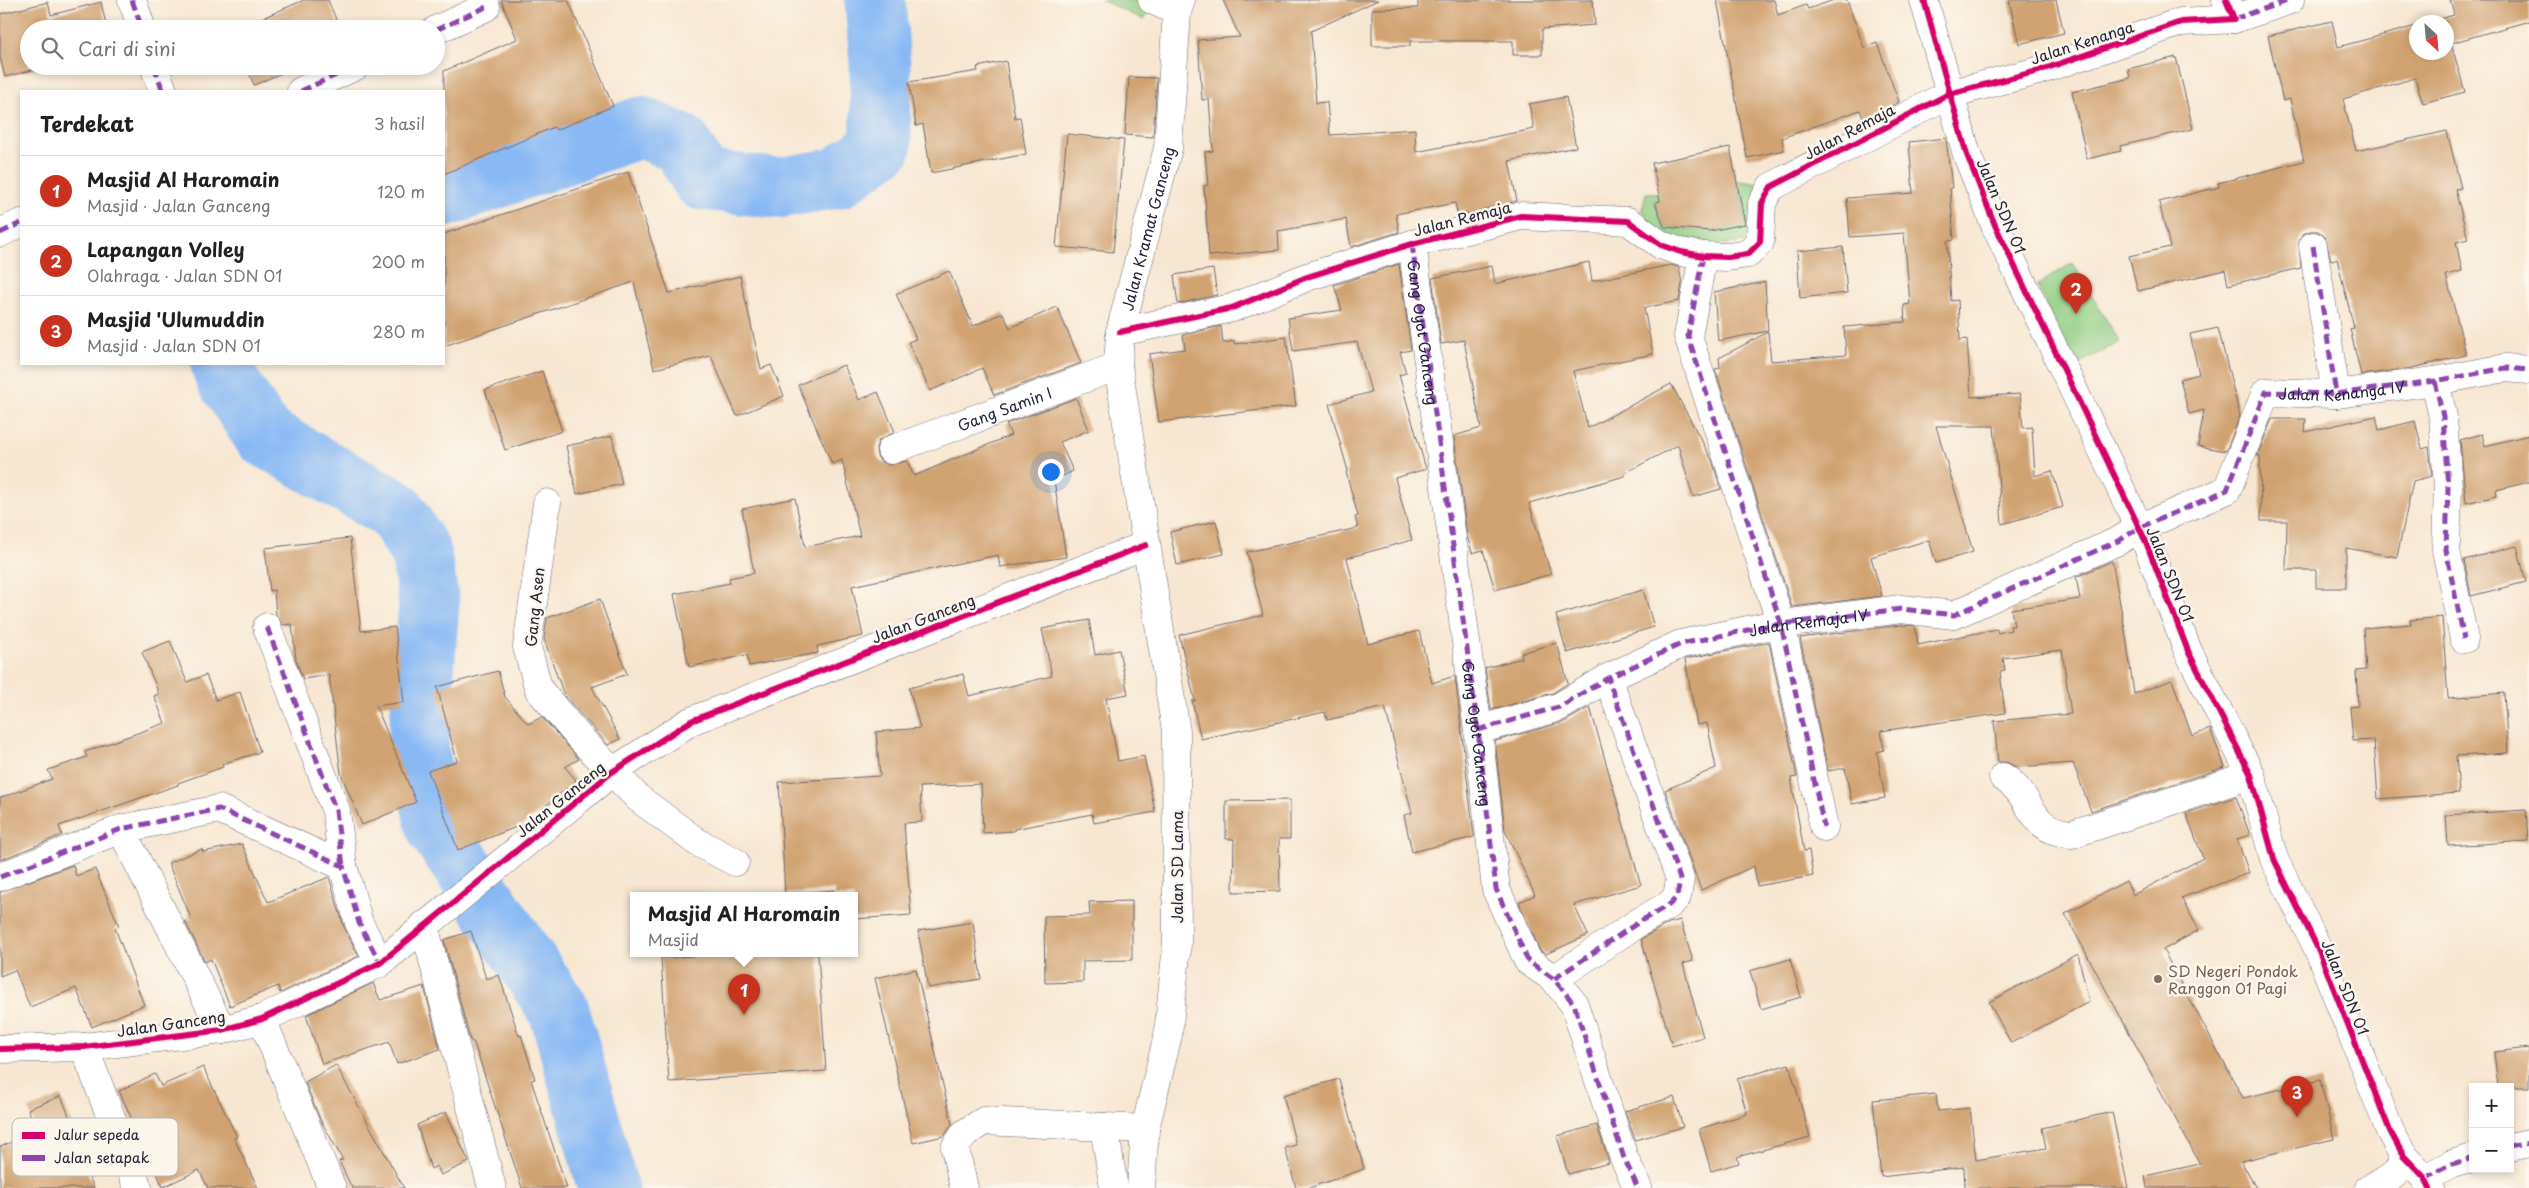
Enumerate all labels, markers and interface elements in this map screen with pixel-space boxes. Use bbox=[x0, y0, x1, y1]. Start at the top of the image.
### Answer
street label: Jalan Kenanga bbox=[2027, 14, 2137, 70]
north arrow bbox=[2409, 15, 2454, 60]
search box bbox=[20, 20, 445, 75]
icon: search bbox=[38, 34, 66, 62]
text: Cari di sini bbox=[78, 34, 176, 62]
street label: Jalan Remaja bbox=[1799, 97, 1899, 165]
text: Terdekat bbox=[40, 107, 134, 139]
text: 3 hasil bbox=[374, 111, 425, 135]
street label: Jalan Kramat Ganceng bbox=[1115, 144, 1179, 313]
street label: Jalan SDN 01 bbox=[1972, 155, 2032, 257]
text: Masjid Al Haromain bbox=[87, 165, 279, 193]
text: 1 bbox=[52, 179, 60, 203]
text: 120 m bbox=[378, 179, 425, 203]
text: Masjid · Jalan Ganceng bbox=[87, 193, 270, 217]
street label: Jalan Remaja bbox=[1411, 195, 1514, 241]
text: Lapangan Volley bbox=[87, 235, 245, 263]
text: 2 bbox=[50, 249, 62, 273]
text: 200 m bbox=[372, 249, 425, 273]
street label: Gang Oyot Ganceng bbox=[1403, 258, 1445, 406]
text: Olahraga · Jalan SDN 01 bbox=[87, 263, 282, 287]
pin: 2 bbox=[2060, 273, 2092, 314]
text: Masjid 'Ulumuddin bbox=[87, 305, 265, 333]
text: 3 bbox=[51, 319, 61, 343]
text: 280 m bbox=[373, 319, 425, 343]
text: Masjid · Jalan SDN 01 bbox=[87, 333, 261, 357]
street label: Jalan Kenanga IV bbox=[2278, 374, 2406, 406]
street label: Gang Samin I bbox=[954, 380, 1055, 436]
your location bbox=[1038, 459, 1064, 485]
street label: Jalan SDN 01 bbox=[2141, 523, 2201, 625]
street label: Gang Asen bbox=[518, 566, 550, 648]
street label: Jalan Ganceng bbox=[868, 588, 978, 648]
street label: Jalan Remaja IV bbox=[1746, 602, 1869, 641]
street label: Gang Oyot Ganceng bbox=[1457, 659, 1498, 808]
street label: Jalan Ganceng bbox=[510, 756, 610, 842]
street label: Jalan SD Lama bbox=[1165, 810, 1188, 923]
popup bbox=[630, 892, 858, 957]
text: Masjid Al Haromain bbox=[648, 899, 840, 927]
text: Masjid bbox=[648, 927, 699, 951]
street label: Jalan SDN 01 bbox=[2316, 936, 2376, 1038]
place label: SD Negeri Pondok Ranggon 01 Pagi bbox=[2168, 959, 2299, 999]
marker: SD Negeri Pondok Ranggon 01 Pagi bbox=[2152, 973, 2164, 985]
pin: 1 bbox=[728, 974, 760, 1015]
street label: Jalan Ganceng bbox=[115, 1004, 227, 1042]
pin: 3 bbox=[2281, 1076, 2313, 1117]
map controls bbox=[2469, 1083, 2514, 1173]
button: + bbox=[2469, 1083, 2514, 1128]
legend bbox=[12, 1118, 178, 1176]
text: Jalur sepeda bbox=[54, 1124, 140, 1145]
button: − bbox=[2469, 1128, 2514, 1173]
text: Jalan setapak bbox=[54, 1147, 150, 1168]

